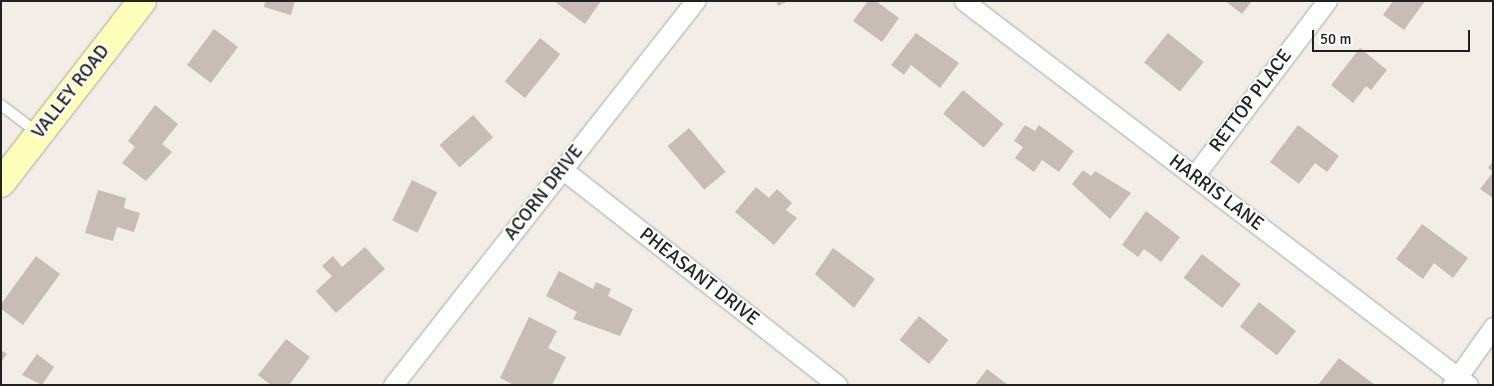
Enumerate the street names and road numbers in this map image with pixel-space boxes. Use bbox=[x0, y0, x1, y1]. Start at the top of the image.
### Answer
street label: VALLEY ROAD bbox=[27, 41, 115, 143]
street label: RETTOP PLACE bbox=[1205, 45, 1297, 157]
street label: ACORN DRIVE bbox=[500, 141, 588, 245]
street label: HARRIS LANE bbox=[1164, 150, 1268, 236]
street label: PHEASANT DRIVE bbox=[635, 223, 763, 331]

